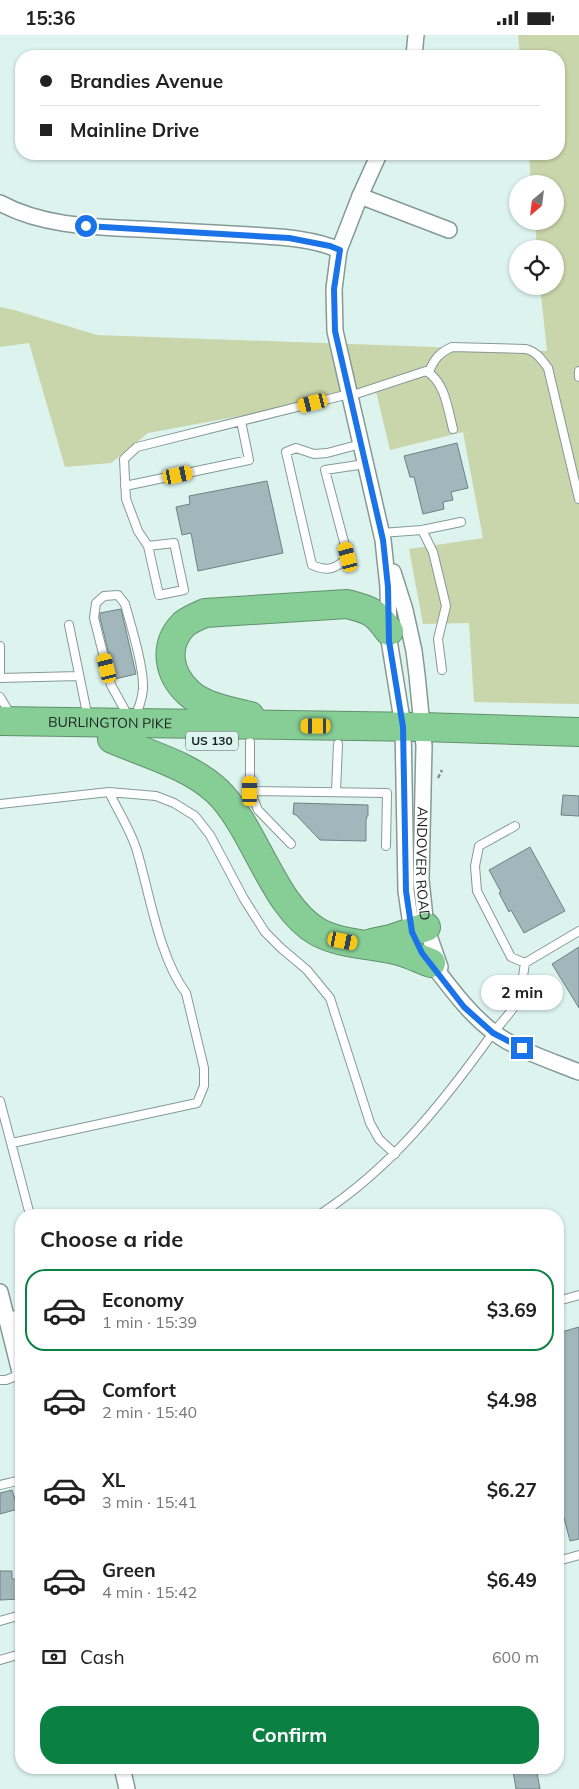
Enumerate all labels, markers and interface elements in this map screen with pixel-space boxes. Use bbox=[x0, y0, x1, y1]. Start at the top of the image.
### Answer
text: 15:36 bbox=[25, 6, 75, 30]
text: Brandies Avenue bbox=[70, 69, 223, 93]
text: Mainline Drive bbox=[70, 118, 199, 142]
north arrow bbox=[509, 175, 564, 230]
map controls bbox=[509, 175, 564, 295]
route start bbox=[75, 215, 97, 237]
button: locate bbox=[509, 240, 564, 295]
car bbox=[296, 392, 329, 414]
car bbox=[161, 465, 194, 485]
car bbox=[336, 541, 359, 573]
car bbox=[96, 652, 117, 684]
street label: BURLINGTON PIKE bbox=[48, 713, 172, 732]
car bbox=[301, 719, 331, 734]
road number: US 130 bbox=[186, 731, 238, 751]
car bbox=[242, 776, 257, 806]
street label: ANDOVER ROAD bbox=[412, 806, 434, 921]
car bbox=[326, 931, 359, 951]
callout: 2 min bbox=[481, 975, 563, 1011]
text: 2 min bbox=[501, 982, 543, 1002]
route end bbox=[511, 1037, 533, 1059]
text: Choose a ride bbox=[40, 1225, 183, 1253]
icon: car bbox=[42, 1288, 87, 1333]
text: Economy bbox=[102, 1288, 184, 1312]
text: $3.69 bbox=[487, 1298, 537, 1322]
text: 1 min · 15:39 bbox=[102, 1312, 197, 1332]
icon: car bbox=[42, 1378, 87, 1423]
text: Comfort bbox=[102, 1378, 176, 1402]
text: $4.98 bbox=[487, 1388, 537, 1412]
text: 2 min · 15:40 bbox=[102, 1402, 197, 1422]
icon: car bbox=[42, 1468, 87, 1513]
text: XL bbox=[102, 1468, 125, 1492]
text: $6.27 bbox=[487, 1478, 537, 1502]
text: 3 min · 15:41 bbox=[102, 1492, 197, 1512]
icon: car bbox=[42, 1558, 87, 1603]
text: Green bbox=[102, 1558, 156, 1582]
text: $6.49 bbox=[487, 1568, 537, 1592]
text: 4 min · 15:42 bbox=[102, 1582, 197, 1602]
icon: cash bbox=[40, 1643, 68, 1671]
text: Cash bbox=[80, 1645, 125, 1669]
text: 600 m bbox=[492, 1647, 539, 1667]
button: Confirm bbox=[40, 1706, 539, 1764]

